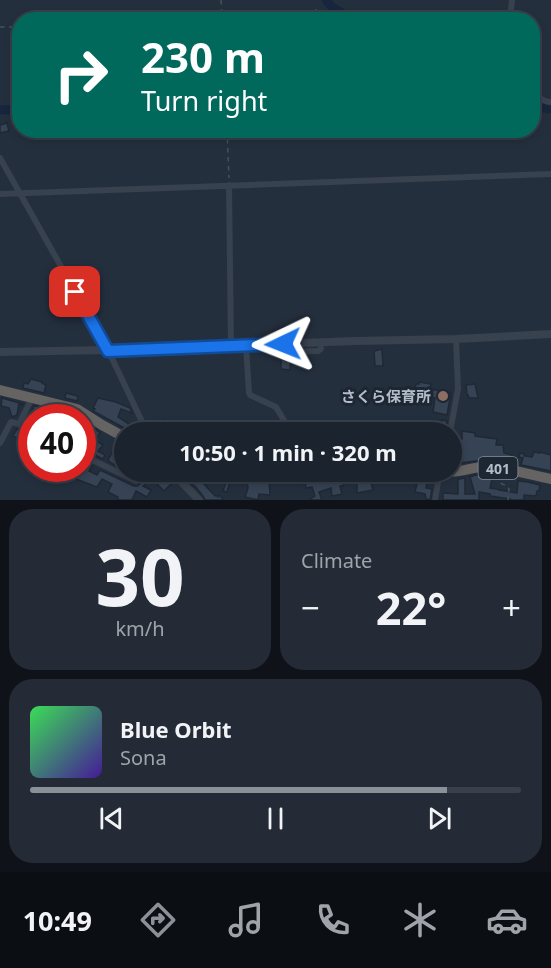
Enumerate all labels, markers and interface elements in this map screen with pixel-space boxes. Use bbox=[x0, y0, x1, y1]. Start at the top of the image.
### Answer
text: 230 m bbox=[141, 28, 265, 85]
icon: right bbox=[42, 36, 120, 114]
text: Turn right bbox=[141, 82, 267, 119]
pin bbox=[49, 266, 100, 317]
icon: arrive bbox=[58, 275, 91, 308]
position arrow bbox=[251, 312, 315, 376]
place label: さくら保育所 bbox=[341, 386, 431, 406]
marker: さくら保育所 bbox=[436, 389, 450, 403]
speed limit sign: 40 bbox=[18, 404, 96, 482]
text: 10:50 · 1 min · 320 m bbox=[179, 437, 397, 467]
road number: 401 bbox=[478, 457, 518, 479]
text: 30 bbox=[95, 523, 185, 629]
text: Climate bbox=[301, 547, 372, 574]
text: 22° bbox=[376, 577, 446, 638]
text: − bbox=[301, 585, 320, 630]
text: + bbox=[502, 585, 521, 630]
text: km/h bbox=[115, 615, 165, 642]
text: Blue Orbit bbox=[120, 714, 232, 744]
text: Sona bbox=[120, 744, 167, 771]
icon: previous bbox=[95, 802, 128, 835]
icon: pause bbox=[259, 802, 292, 835]
icon: next bbox=[423, 802, 456, 835]
icon: directions bbox=[137, 899, 179, 941]
icon: music bbox=[225, 899, 267, 941]
icon: phone bbox=[312, 899, 354, 941]
icon: climate bbox=[399, 899, 441, 941]
icon: car bbox=[486, 899, 528, 941]
text: 10:49 bbox=[23, 902, 92, 939]

